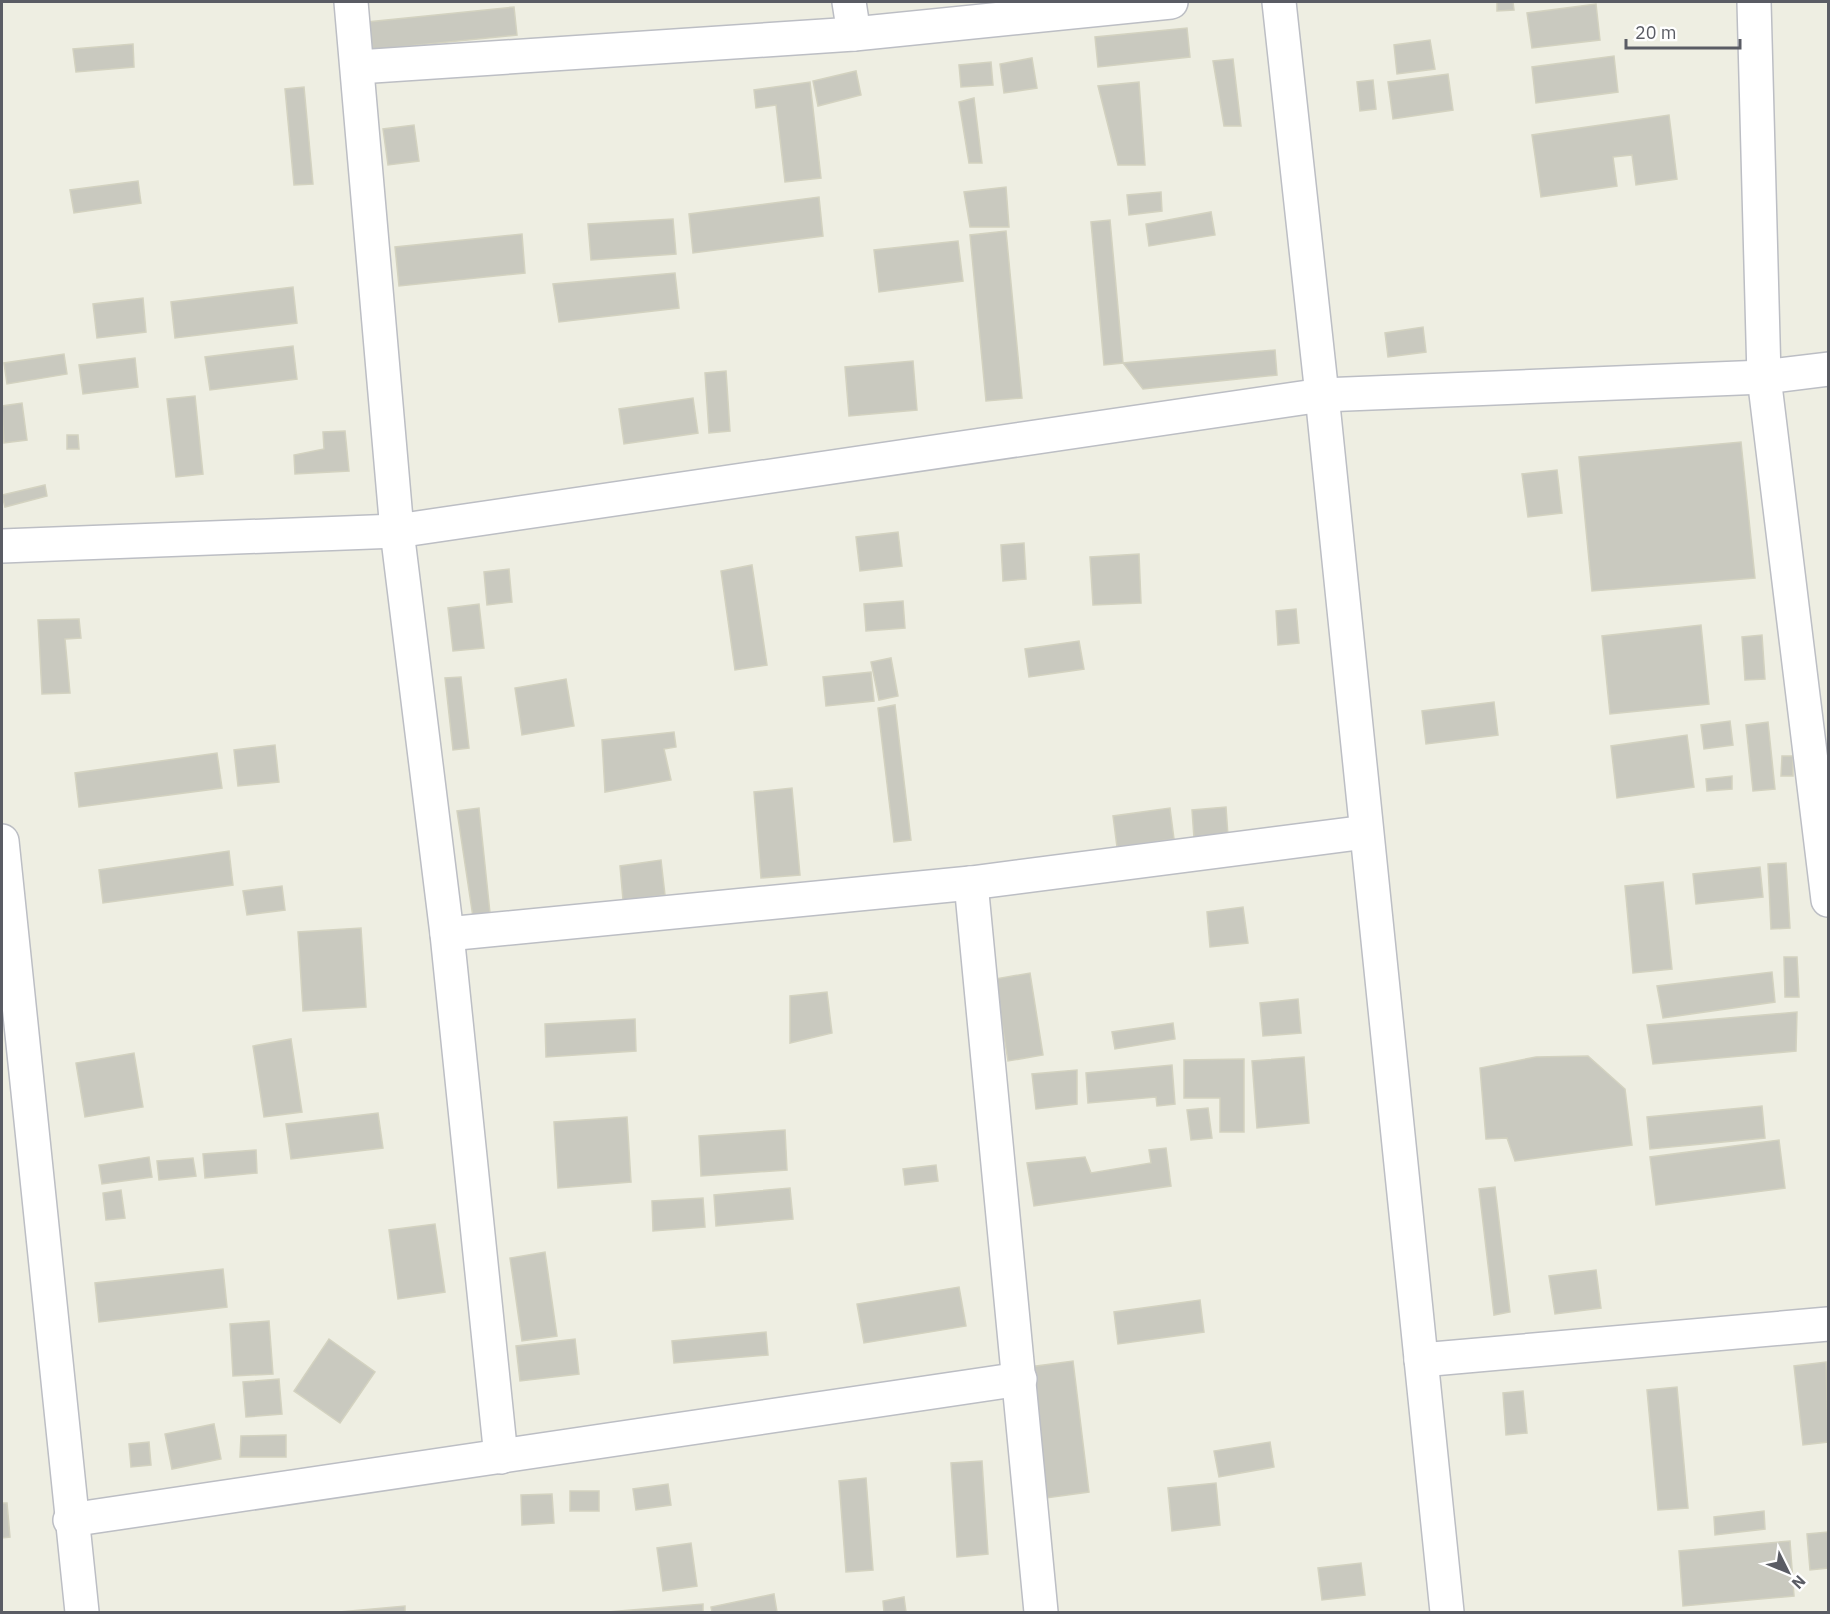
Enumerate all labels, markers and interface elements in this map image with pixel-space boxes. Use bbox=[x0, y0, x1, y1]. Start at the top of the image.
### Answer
scale bar bbox=[1626, 12, 1740, 50]
text: 20 m bbox=[1635, 21, 1677, 44]
north arrow bbox=[1758, 1542, 1818, 1602]
text: N bbox=[1788, 1571, 1810, 1593]

